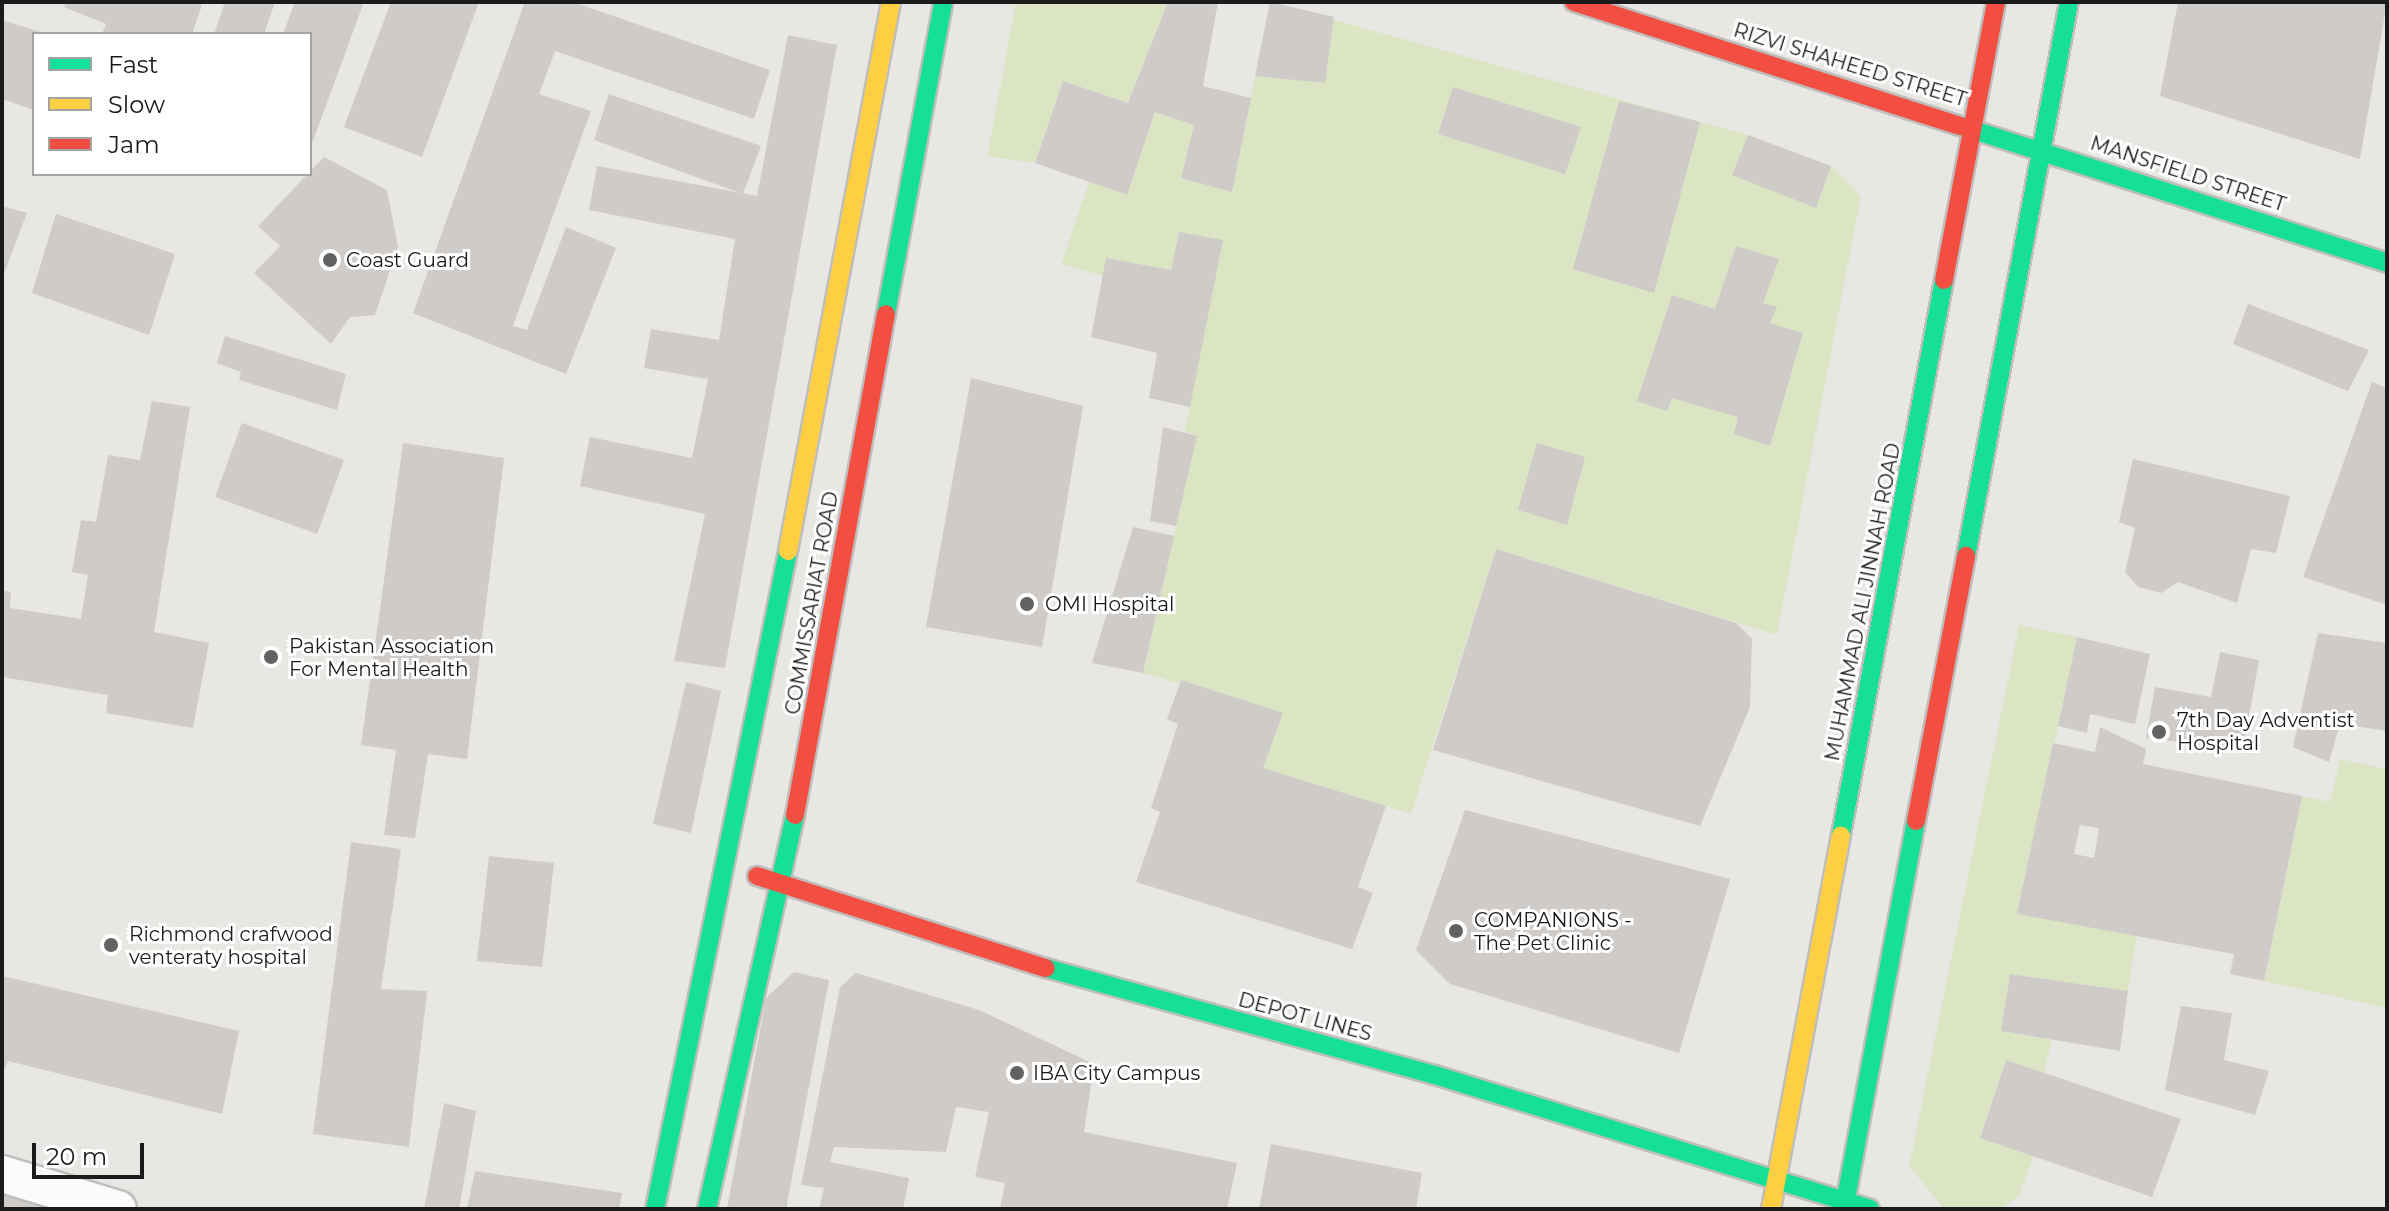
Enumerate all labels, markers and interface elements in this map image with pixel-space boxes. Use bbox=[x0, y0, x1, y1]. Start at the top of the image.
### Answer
street label: RIZVI SHAHEED STREET bbox=[1731, 18, 1969, 112]
legend bbox=[32, 32, 312, 176]
text: Fast bbox=[108, 50, 158, 79]
text: Slow bbox=[108, 90, 165, 119]
text: Jam bbox=[108, 130, 160, 159]
street label: MANSFIELD STREET bbox=[2087, 131, 2289, 217]
place label: Coast Guard bbox=[346, 248, 469, 272]
marker: Coast Guard bbox=[321, 251, 339, 269]
street label: MUHAMMAD ALI JINNAH ROAD bbox=[1820, 441, 1906, 763]
street label: COMMISSARIAT ROAD bbox=[781, 490, 843, 716]
place label: OMI Hospital bbox=[1045, 592, 1174, 616]
marker: OMI Hospital bbox=[1016, 593, 1038, 615]
place label: Pakistan Association For Mental Health bbox=[289, 634, 494, 681]
marker: Pakistan Association For Mental Health bbox=[260, 646, 282, 668]
place label: 7th Day Adventist Hospital bbox=[2177, 708, 2355, 755]
marker: 7th Day Adventist Hospital bbox=[2148, 721, 2170, 743]
place label: COMPANIONS - The Pet Clinic bbox=[1474, 908, 1632, 955]
marker: COMPANIONS - The Pet Clinic bbox=[1445, 920, 1467, 942]
place label: Richmond crafwood venteraty hospital bbox=[129, 922, 333, 969]
marker: Richmond crafwood venteraty hospital bbox=[100, 934, 122, 956]
street label: DEPOT LINES bbox=[1236, 988, 1374, 1046]
place label: IBA City Campus bbox=[1033, 1061, 1200, 1085]
marker: IBA City Campus bbox=[1008, 1064, 1026, 1082]
scale bar bbox=[36, 1127, 148, 1177]
text: 20 m bbox=[46, 1142, 107, 1171]

